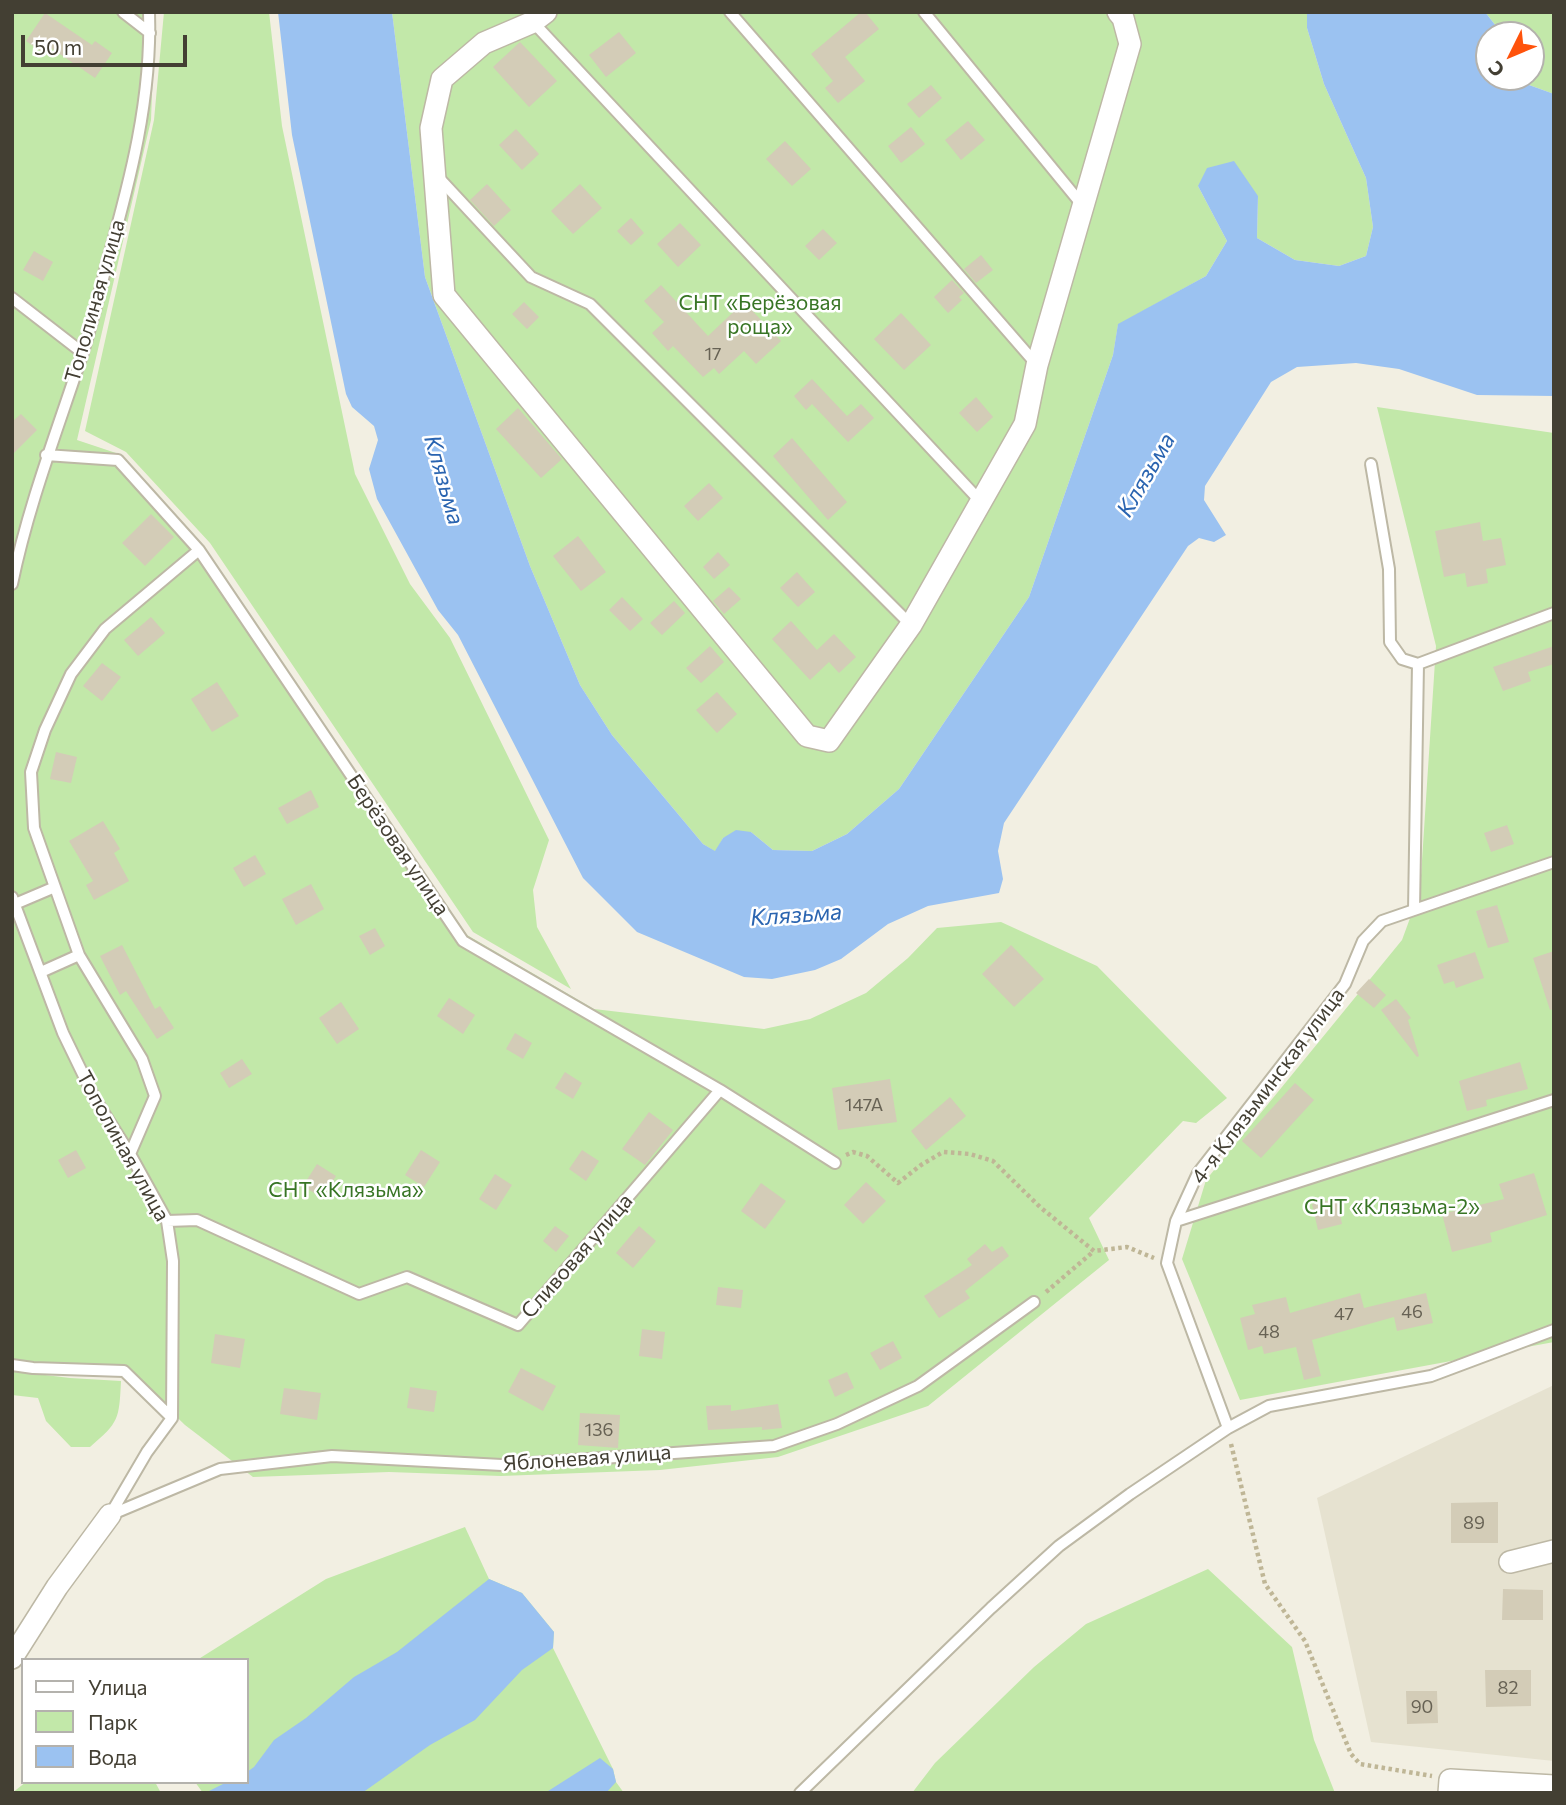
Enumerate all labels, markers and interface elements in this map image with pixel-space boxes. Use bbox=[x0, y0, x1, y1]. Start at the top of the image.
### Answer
scale bar bbox=[24, 21, 191, 65]
north arrow bbox=[1475, 21, 1545, 91]
text: 50 m bbox=[34, 34, 82, 59]
text: С bbox=[1483, 57, 1509, 82]
street label: Тополиная улица bbox=[60, 217, 130, 385]
park label: СНТ «Берёзовая роща» bbox=[679, 290, 841, 340]
house number: 17 bbox=[704, 343, 722, 365]
water label: Клязьма bbox=[1111, 428, 1181, 522]
water label: Клязьма bbox=[418, 432, 470, 528]
street label: Берёзовая улица bbox=[341, 770, 455, 920]
water label: Клязьма bbox=[749, 898, 843, 932]
street label: 4-я Клязьминская улица bbox=[1186, 983, 1350, 1189]
street label: Тополиная улица bbox=[71, 1066, 175, 1226]
house number: 147А bbox=[845, 1094, 883, 1116]
park label: СНТ «Клязьма» bbox=[268, 1177, 424, 1203]
street label: Сливовая улица bbox=[516, 1189, 638, 1323]
park label: СНТ «Клязьма-2» bbox=[1304, 1194, 1480, 1220]
house number: 46 bbox=[1401, 1301, 1423, 1323]
house number: 47 bbox=[1334, 1303, 1354, 1325]
house number: 48 bbox=[1258, 1321, 1280, 1343]
house number: 136 bbox=[585, 1419, 613, 1441]
street label: Яблоневая улица bbox=[502, 1440, 672, 1476]
house number: 89 bbox=[1463, 1512, 1485, 1534]
legend bbox=[21, 1658, 248, 1784]
text: Улица bbox=[88, 1674, 147, 1699]
house number: 82 bbox=[1498, 1677, 1518, 1699]
house number: 90 bbox=[1411, 1696, 1433, 1718]
text: Парк bbox=[88, 1709, 138, 1734]
text: Вода bbox=[88, 1744, 137, 1769]

